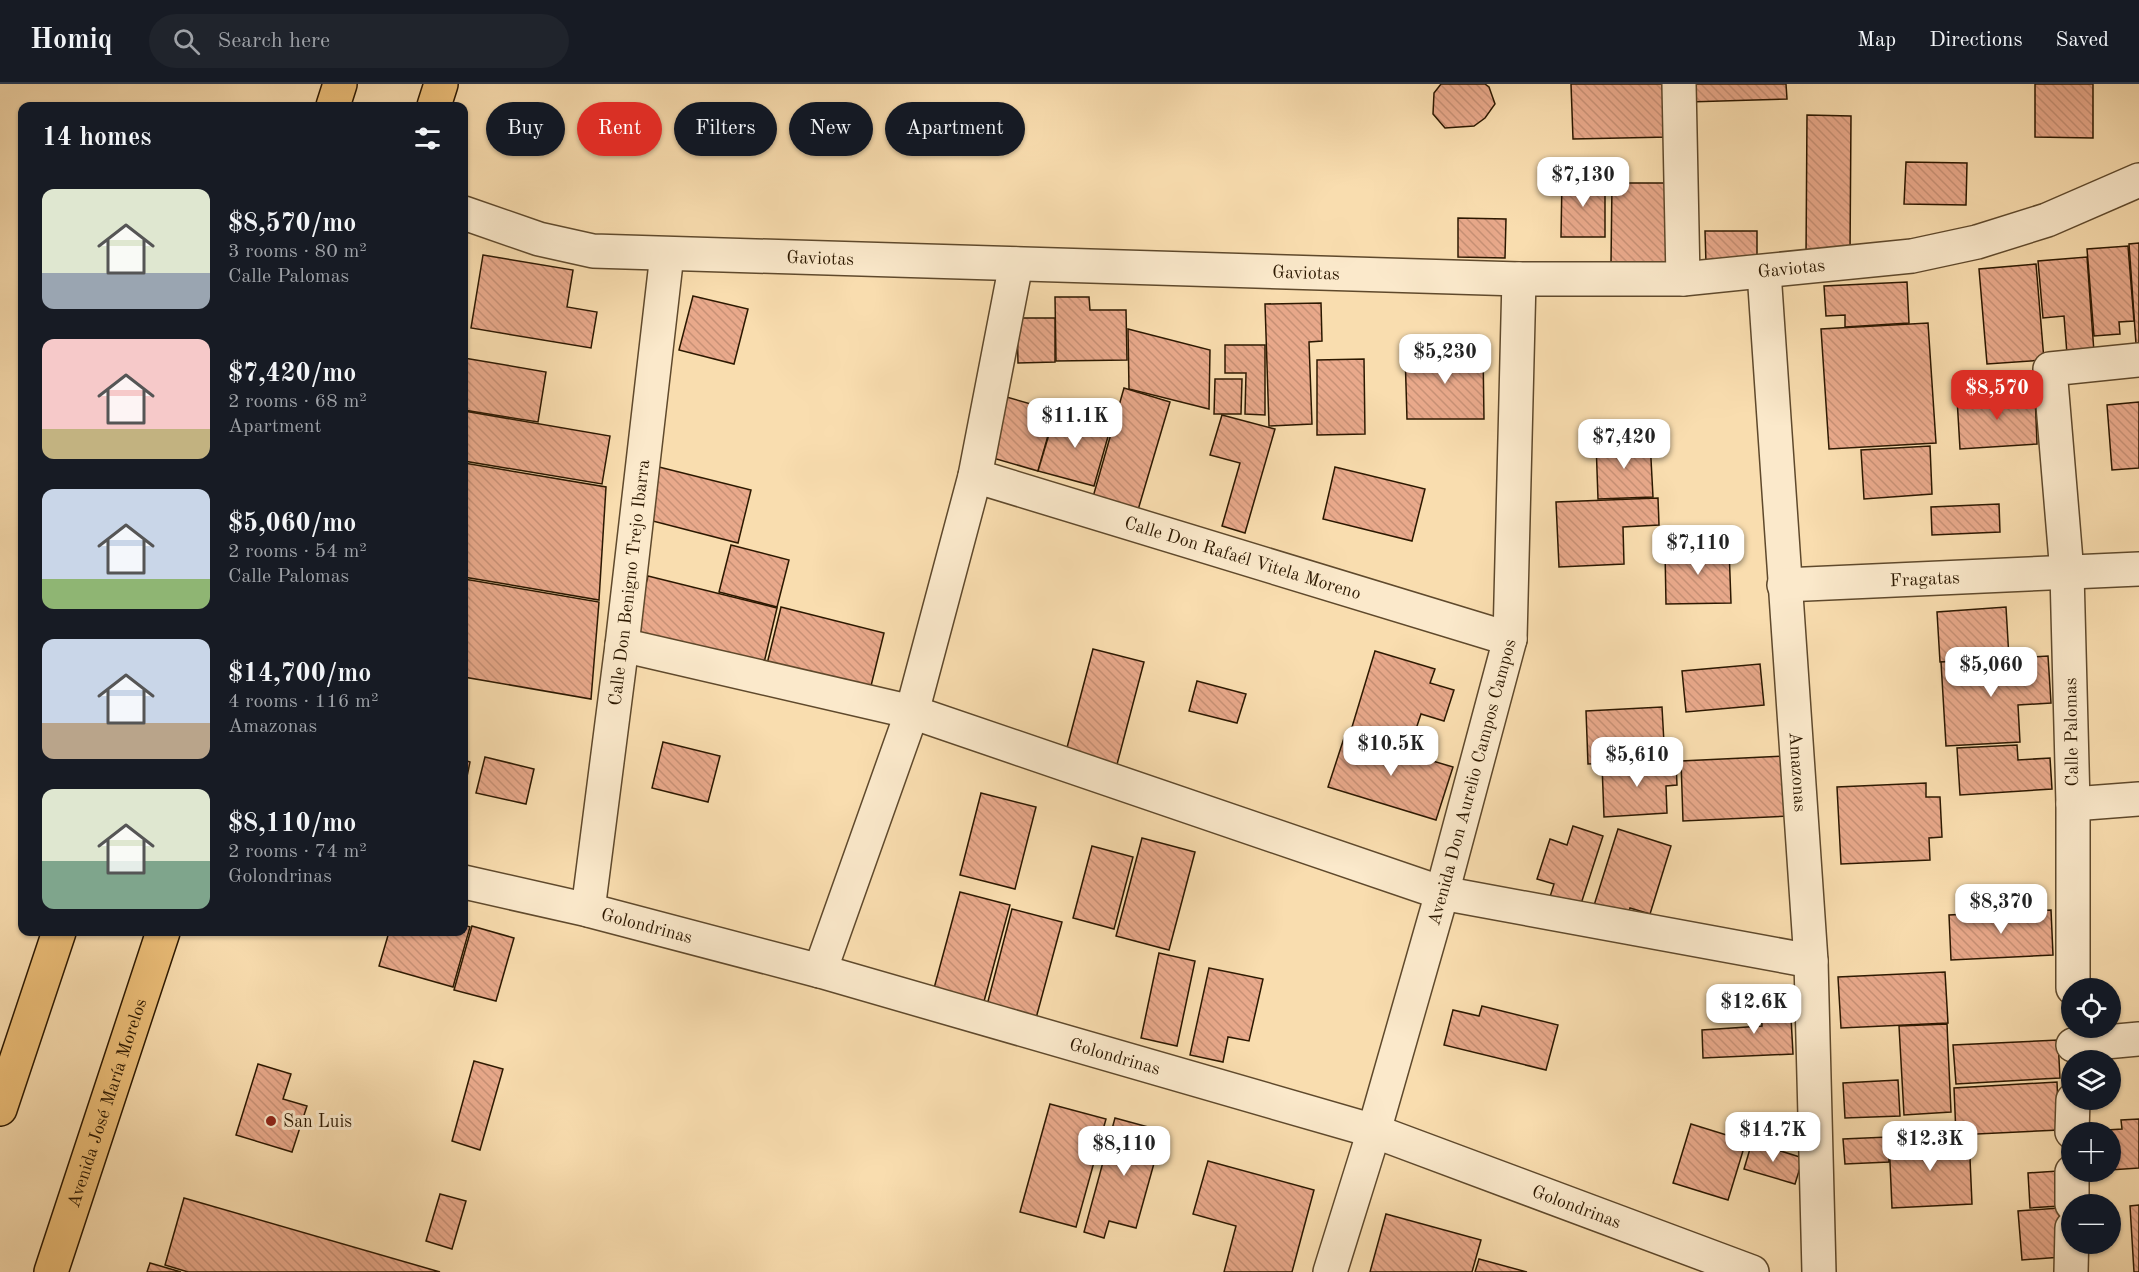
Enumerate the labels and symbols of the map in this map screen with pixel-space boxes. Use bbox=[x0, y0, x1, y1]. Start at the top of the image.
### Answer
pin: $7,130 bbox=[1534, 157, 1632, 208]
street label: Gaviotas bbox=[786, 249, 854, 269]
street label: Gaviotas bbox=[1757, 257, 1826, 281]
street label: Gaviotas bbox=[1272, 264, 1340, 284]
pin: $5,230 bbox=[1396, 334, 1494, 385]
pin: $8,570 bbox=[1948, 370, 2046, 421]
pin: $11.1K bbox=[1026, 398, 1124, 449]
pin: $7,420 bbox=[1575, 419, 1673, 470]
street label: Calle Don Benigno Trejo Ibarra bbox=[606, 459, 653, 707]
street label: Calle Don Rafaél Vitela Moreno bbox=[1122, 514, 1363, 603]
pin: $7,110 bbox=[1649, 525, 1747, 576]
street label: Fragatas bbox=[1889, 569, 1961, 590]
street label: Avenida Don Aurelio Campos Campos bbox=[1425, 637, 1520, 928]
pin: $5,060 bbox=[1942, 647, 2040, 698]
street label: Calle Palomas bbox=[2062, 677, 2082, 787]
pin: $10.5K bbox=[1342, 726, 1440, 777]
street label: Amazonas bbox=[1785, 731, 1809, 813]
pin: $5,610 bbox=[1588, 737, 1686, 788]
pin: $8,370 bbox=[1952, 884, 2050, 935]
street label: Golondrinas bbox=[599, 906, 694, 947]
pin: $12.6K bbox=[1705, 984, 1803, 1035]
street label: Avenida José María Morelos bbox=[65, 996, 150, 1210]
street label: Golondrinas bbox=[1067, 1036, 1162, 1079]
pin: $14.7K bbox=[1724, 1112, 1822, 1163]
place label: San Luis bbox=[283, 1113, 352, 1131]
marker: San Luis bbox=[264, 1114, 278, 1128]
pin: $12.3K bbox=[1881, 1121, 1979, 1172]
pin: $8,110 bbox=[1075, 1126, 1173, 1177]
street label: Golondrinas bbox=[1529, 1183, 1624, 1232]

